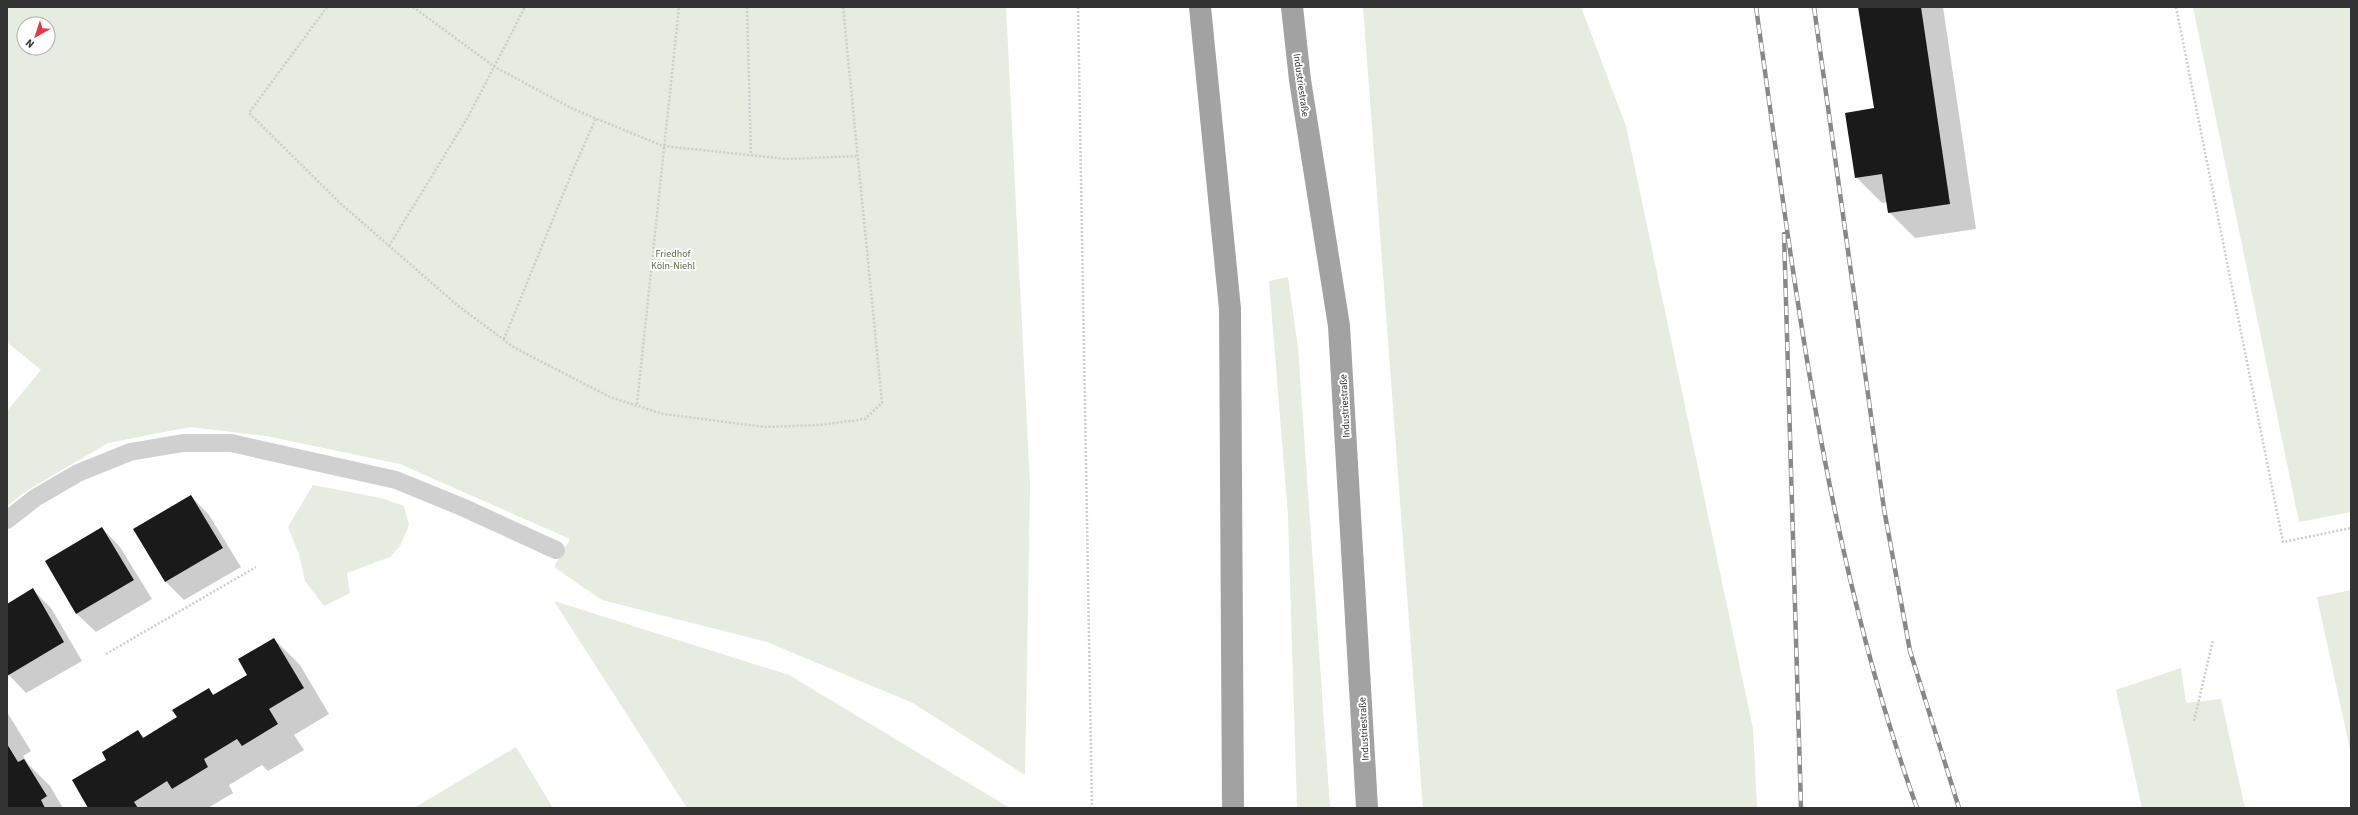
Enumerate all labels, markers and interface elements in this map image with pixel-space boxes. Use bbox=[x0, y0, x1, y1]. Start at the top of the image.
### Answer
north arrow bbox=[16, 16, 56, 56]
text: N bbox=[22, 35, 38, 52]
street label: Industriestraße bbox=[1290, 53, 1312, 118]
park label: Friedhof Köln-Niehl bbox=[651, 247, 696, 273]
street label: Industriestraße bbox=[1336, 374, 1354, 438]
street label: Industriestraße bbox=[1355, 697, 1373, 761]

